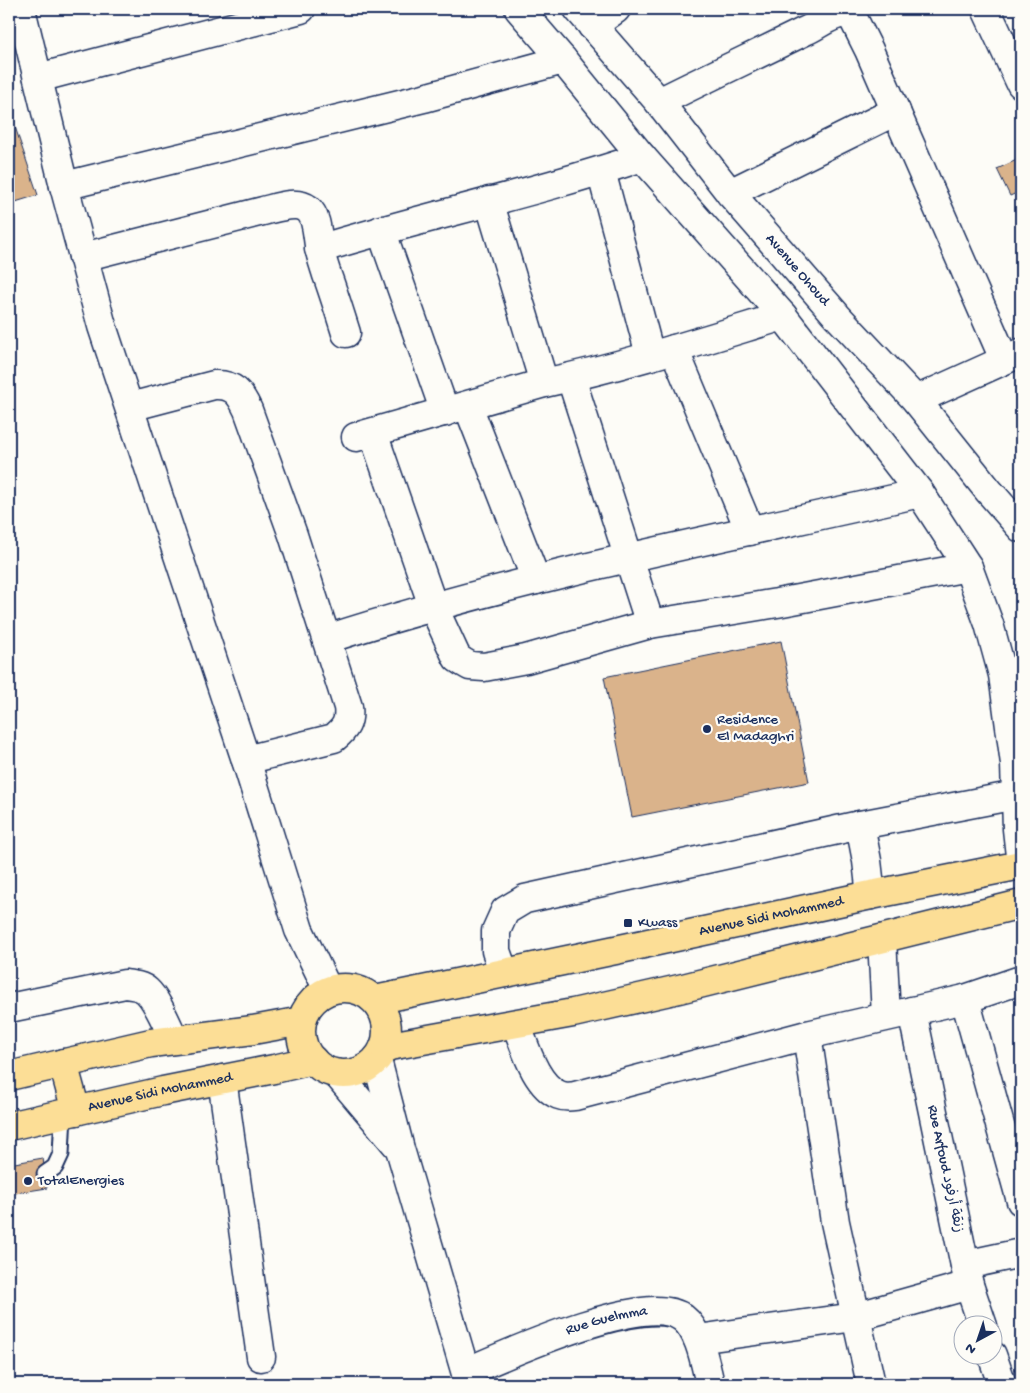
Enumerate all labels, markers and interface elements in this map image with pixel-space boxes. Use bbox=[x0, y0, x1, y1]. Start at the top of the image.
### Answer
street label: Avenue Ohoud bbox=[761, 230, 834, 311]
place label: Residence El Madaghri bbox=[717, 711, 794, 746]
marker: Residence El Madaghri bbox=[701, 723, 713, 735]
street label: Avenue Sidi Mohammed bbox=[698, 892, 846, 941]
place label: Kwass bbox=[638, 914, 678, 932]
marker: Kwass bbox=[622, 917, 634, 929]
street label: Avenue Sidi Mohammed bbox=[86, 1068, 235, 1117]
street label: Rue Arfoud زنقة أرفود bbox=[923, 1103, 969, 1234]
place label: TotalEnergies bbox=[37, 1172, 124, 1190]
marker: TotalEnergies bbox=[22, 1175, 34, 1187]
street label: Rue Guelmma bbox=[563, 1302, 649, 1340]
north arrow bbox=[952, 1316, 1002, 1366]
text: N bbox=[962, 1339, 980, 1357]

